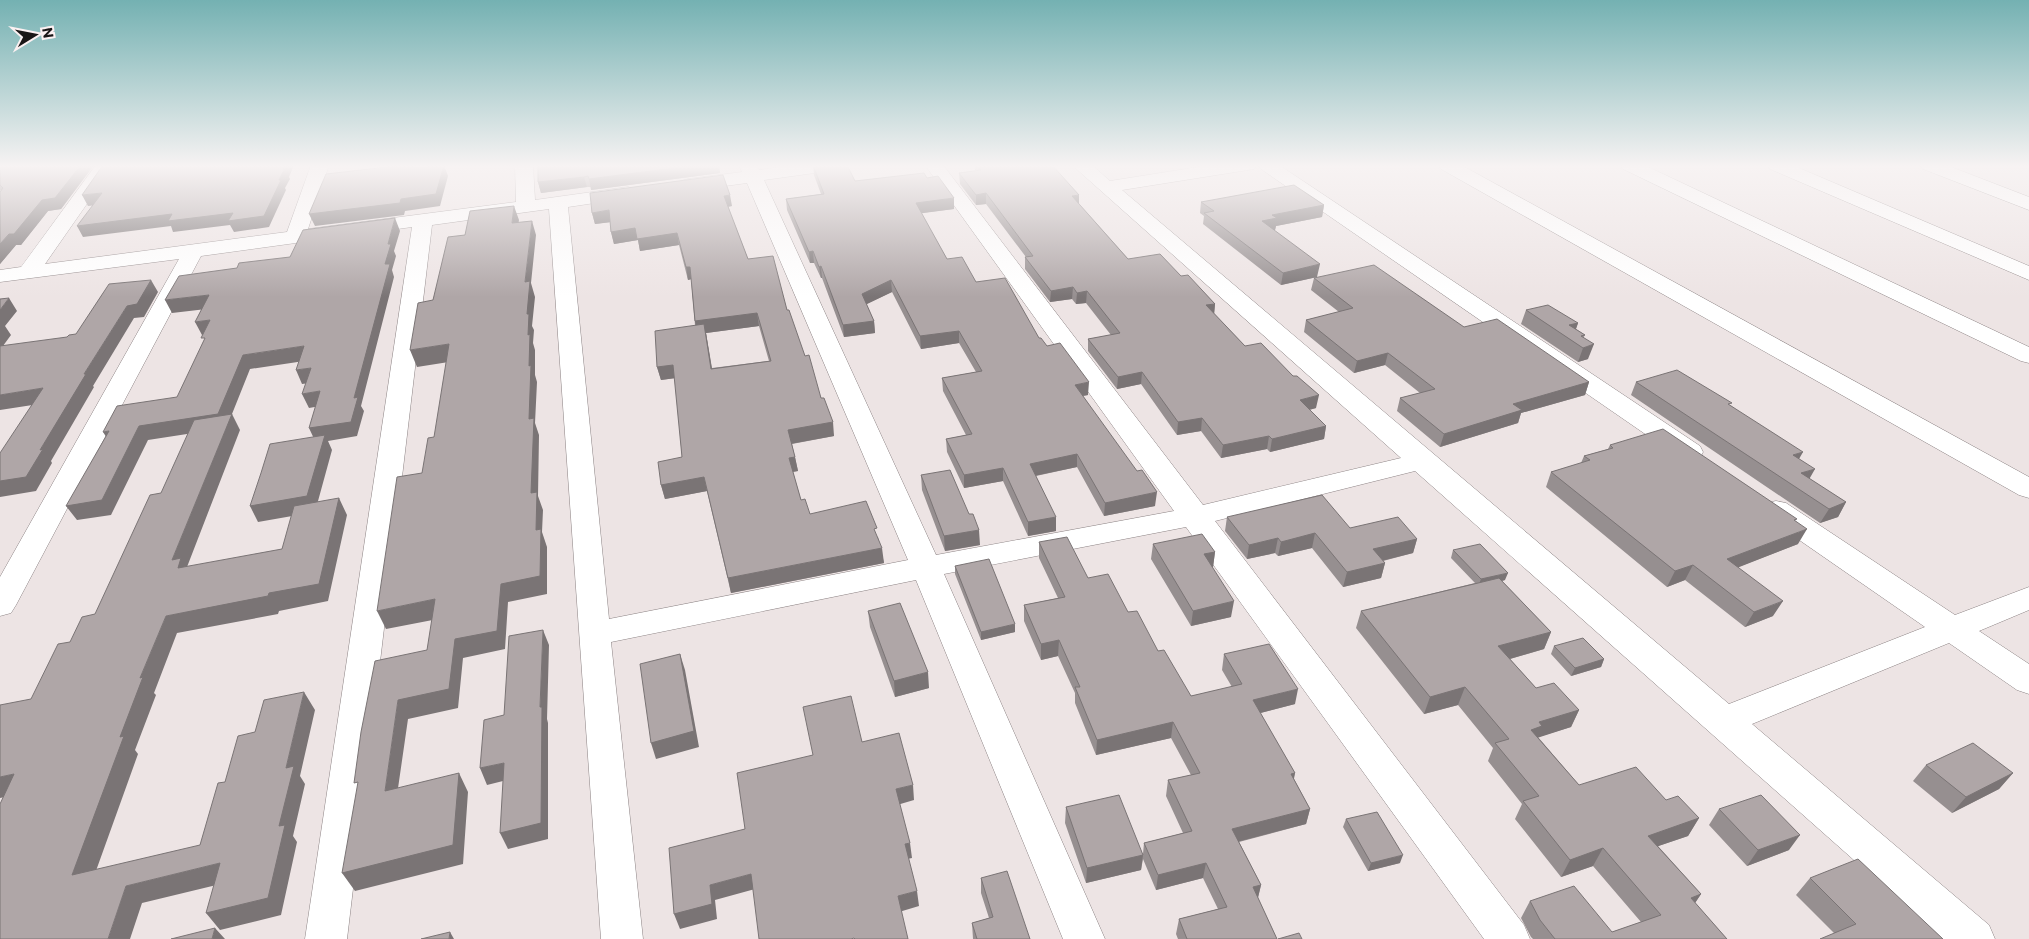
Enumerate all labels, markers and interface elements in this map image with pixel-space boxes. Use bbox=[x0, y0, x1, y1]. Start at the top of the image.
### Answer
north arrow bbox=[10, 10, 60, 60]
text: N bbox=[39, 26, 58, 39]

